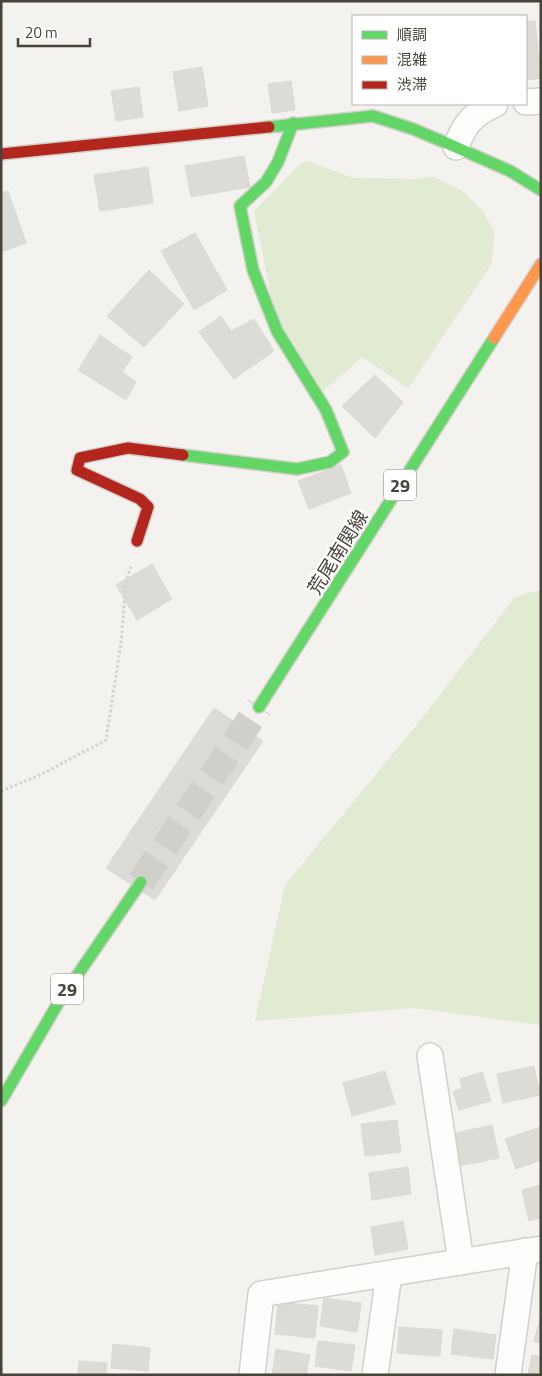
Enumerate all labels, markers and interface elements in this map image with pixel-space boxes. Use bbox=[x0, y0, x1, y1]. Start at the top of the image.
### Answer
scale bar bbox=[18, 15, 90, 47]
legend bbox=[352, 15, 527, 105]
text: 20 m bbox=[25, 21, 58, 44]
text: 順調 bbox=[397, 23, 427, 46]
text: 混雑 bbox=[397, 48, 427, 71]
text: 渋滞 bbox=[397, 73, 427, 96]
road number: 29 bbox=[384, 470, 416, 500]
street label: 荒尾南関線 bbox=[300, 504, 374, 600]
road number: 29 bbox=[51, 974, 83, 1004]

